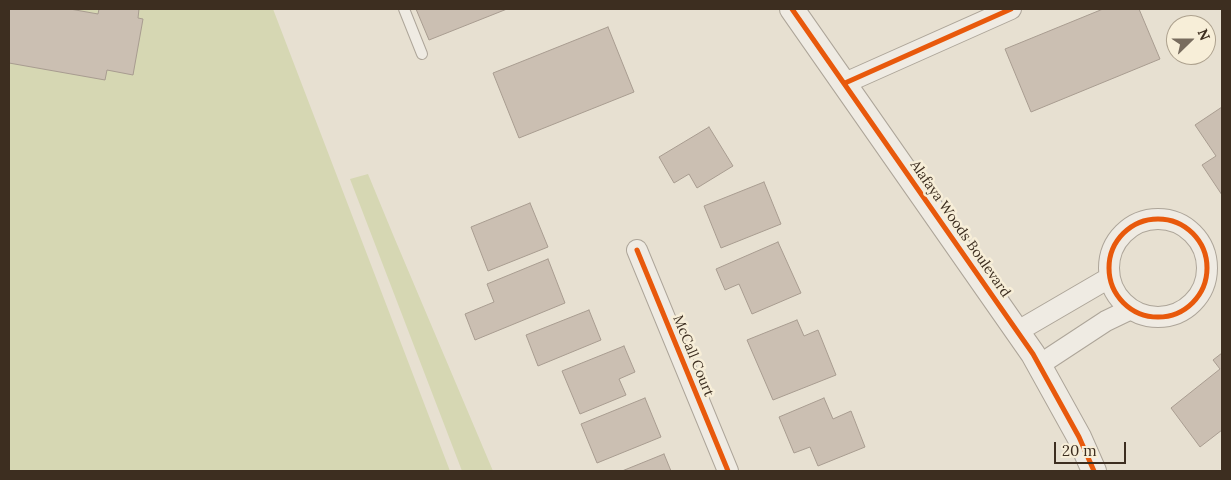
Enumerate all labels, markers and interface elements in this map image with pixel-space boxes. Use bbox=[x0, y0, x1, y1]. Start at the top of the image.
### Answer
north arrow bbox=[1166, 15, 1216, 65]
text: N bbox=[1194, 26, 1214, 43]
street label: Alafaya Woods Boulevard bbox=[906, 157, 1014, 301]
street label: McCall Court bbox=[669, 313, 717, 399]
scale bar bbox=[1056, 432, 1128, 464]
text: 20 m bbox=[1062, 441, 1097, 460]

